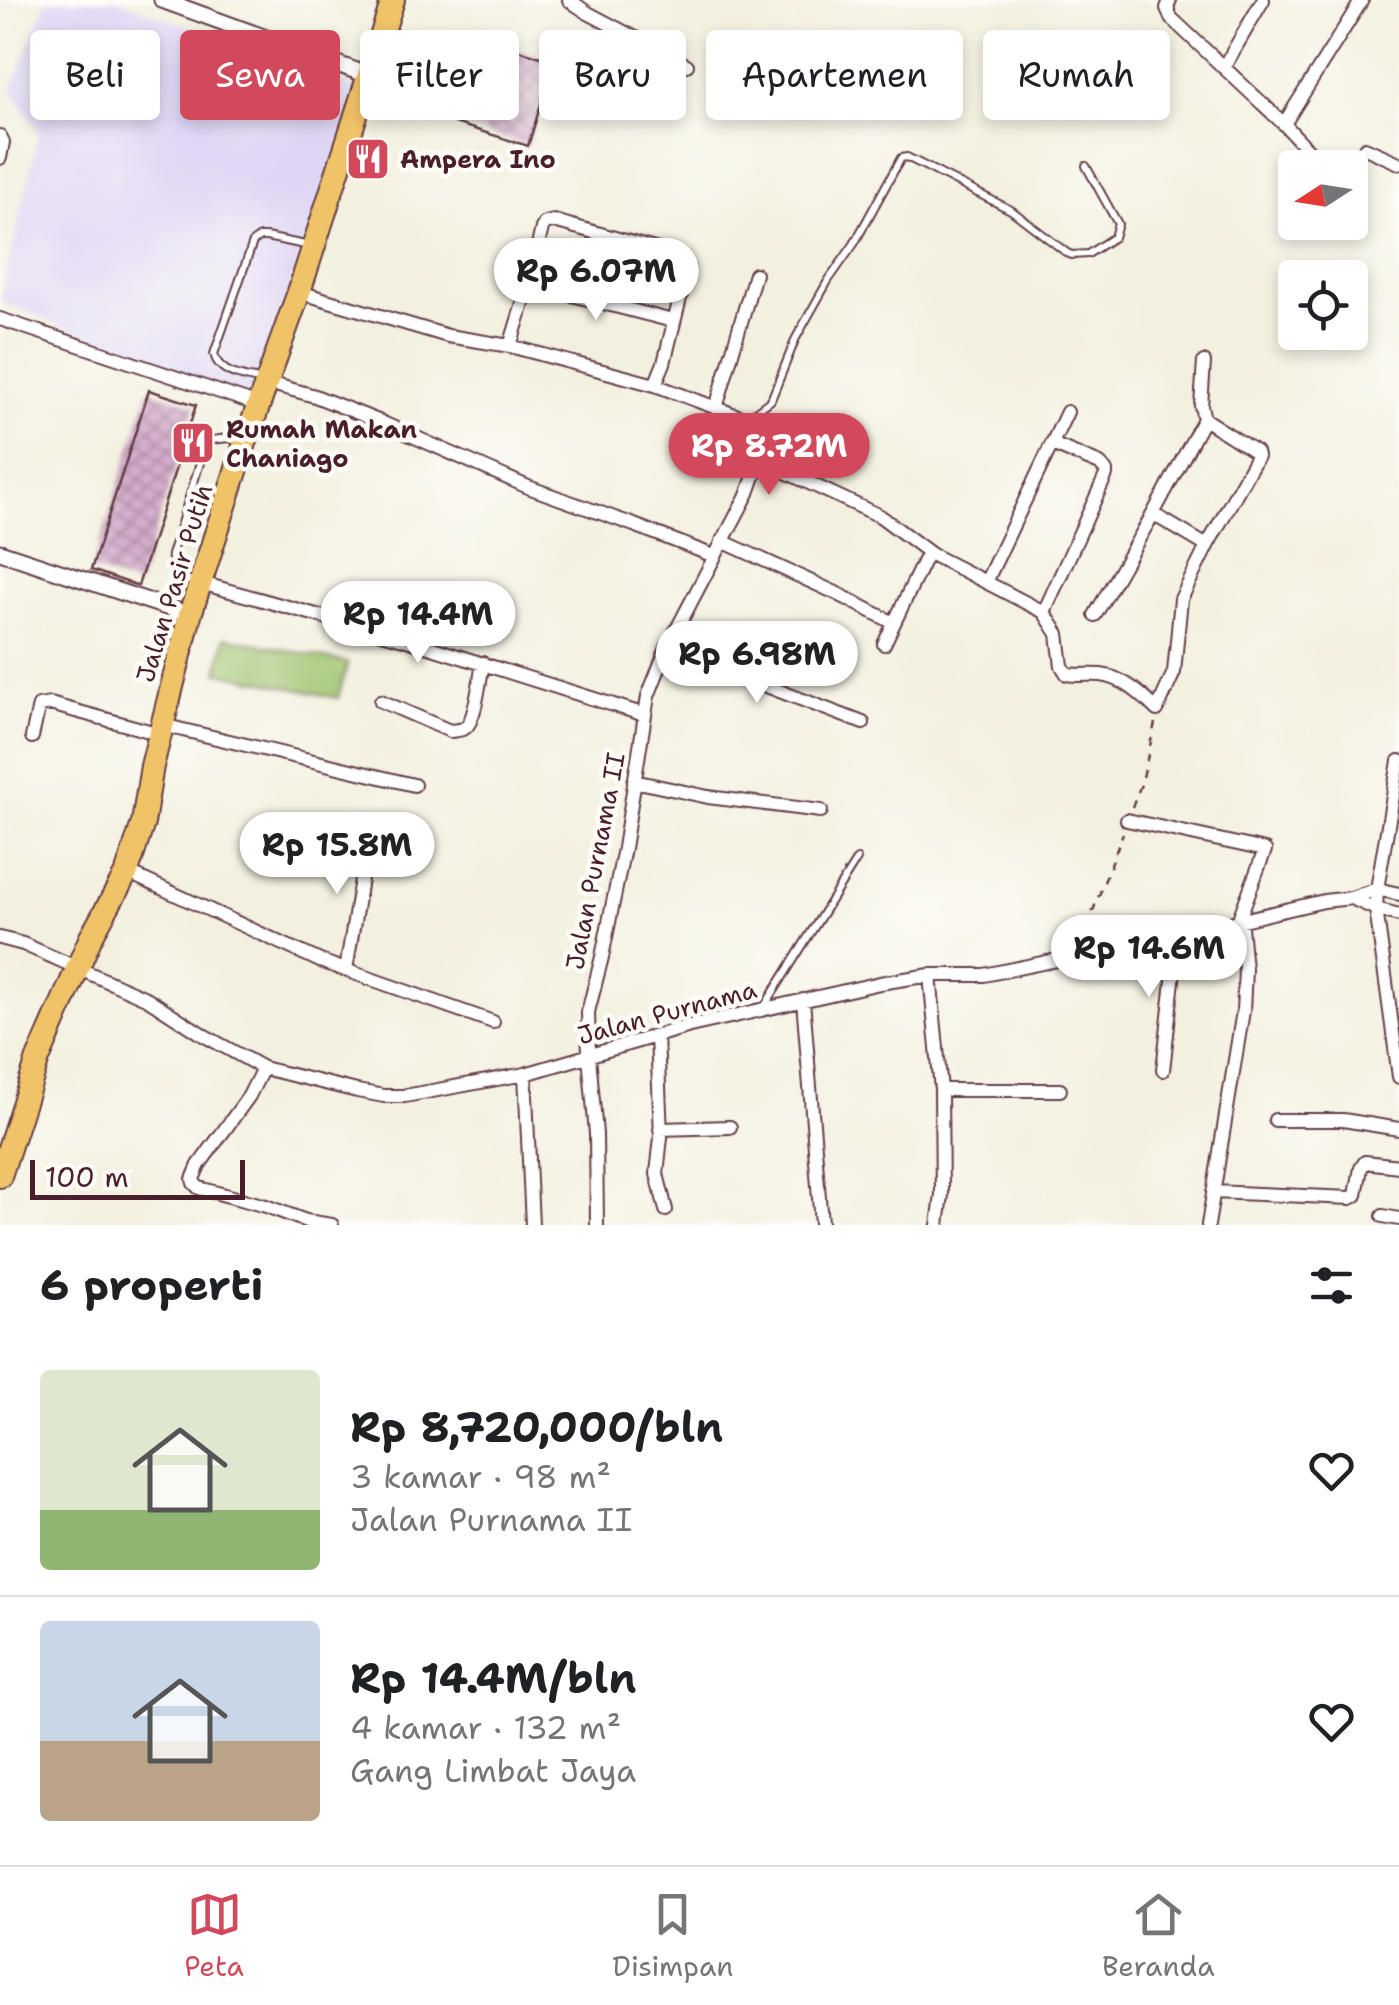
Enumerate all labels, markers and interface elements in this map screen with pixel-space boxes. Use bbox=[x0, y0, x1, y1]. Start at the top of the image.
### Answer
chip: Beli bbox=[30, 30, 160, 120]
chip: Sewa bbox=[180, 30, 340, 120]
chip: Filter bbox=[360, 30, 519, 120]
chip: Baru bbox=[539, 30, 686, 120]
chip: Apartemen bbox=[706, 30, 963, 120]
chip: Rumah bbox=[983, 30, 1170, 120]
restaurant icon: Ampera Ino bbox=[345, 136, 391, 182]
place label: Ampera Ino bbox=[400, 142, 556, 176]
north arrow bbox=[1278, 150, 1368, 240]
map controls bbox=[1278, 150, 1368, 350]
pin: Rp 6.07M bbox=[493, 238, 699, 323]
text: Rp 6.07M bbox=[516, 249, 676, 292]
button: locate bbox=[1278, 260, 1368, 350]
place label: Rumah Makan Chaniago bbox=[226, 412, 418, 475]
pin: Rp 8.72M bbox=[666, 413, 872, 498]
restaurant icon: Rumah Makan Chaniago bbox=[170, 420, 216, 466]
text: Rp 8.72M bbox=[691, 424, 847, 467]
street label: Jalan Pasir Putih bbox=[128, 480, 220, 686]
pin: Rp 14.4M bbox=[315, 581, 521, 666]
text: Rp 14.4M bbox=[343, 592, 493, 635]
pin: Rp 6.98M bbox=[654, 621, 860, 706]
text: Rp 6.98M bbox=[678, 632, 836, 675]
street label: Jalan Purnama II bbox=[557, 749, 633, 973]
pin: Rp 15.8M bbox=[234, 812, 440, 897]
text: Rp 15.8M bbox=[262, 823, 412, 866]
pin: Rp 14.6M bbox=[1046, 915, 1252, 1000]
text: Rp 14.6M bbox=[1073, 926, 1225, 969]
street label: Jalan Purnama bbox=[574, 972, 761, 1052]
scale bar bbox=[30, 1155, 245, 1200]
text: 100 m bbox=[45, 1158, 129, 1196]
text: 6 properti bbox=[40, 1257, 263, 1313]
icon: filters bbox=[1304, 1258, 1359, 1313]
text: Rp 8,720,000/bln bbox=[350, 1399, 723, 1455]
icon: home bbox=[120, 1410, 240, 1530]
icon: heart bbox=[1304, 1443, 1359, 1498]
text: 3 kamar · 98 m² bbox=[350, 1455, 611, 1498]
text: Jalan Purnama II bbox=[350, 1498, 632, 1541]
text: Rp 14.4M/bln bbox=[350, 1650, 636, 1706]
icon: home bbox=[120, 1661, 240, 1781]
icon: heart bbox=[1304, 1694, 1359, 1749]
text: 4 kamar · 132 m² bbox=[350, 1706, 621, 1749]
text: Gang Limbat Jaya bbox=[350, 1749, 636, 1792]
tab: Peta bbox=[184, 1887, 244, 1985]
tab: Disimpan bbox=[612, 1887, 734, 1985]
tab: Beranda bbox=[1102, 1887, 1215, 1985]

